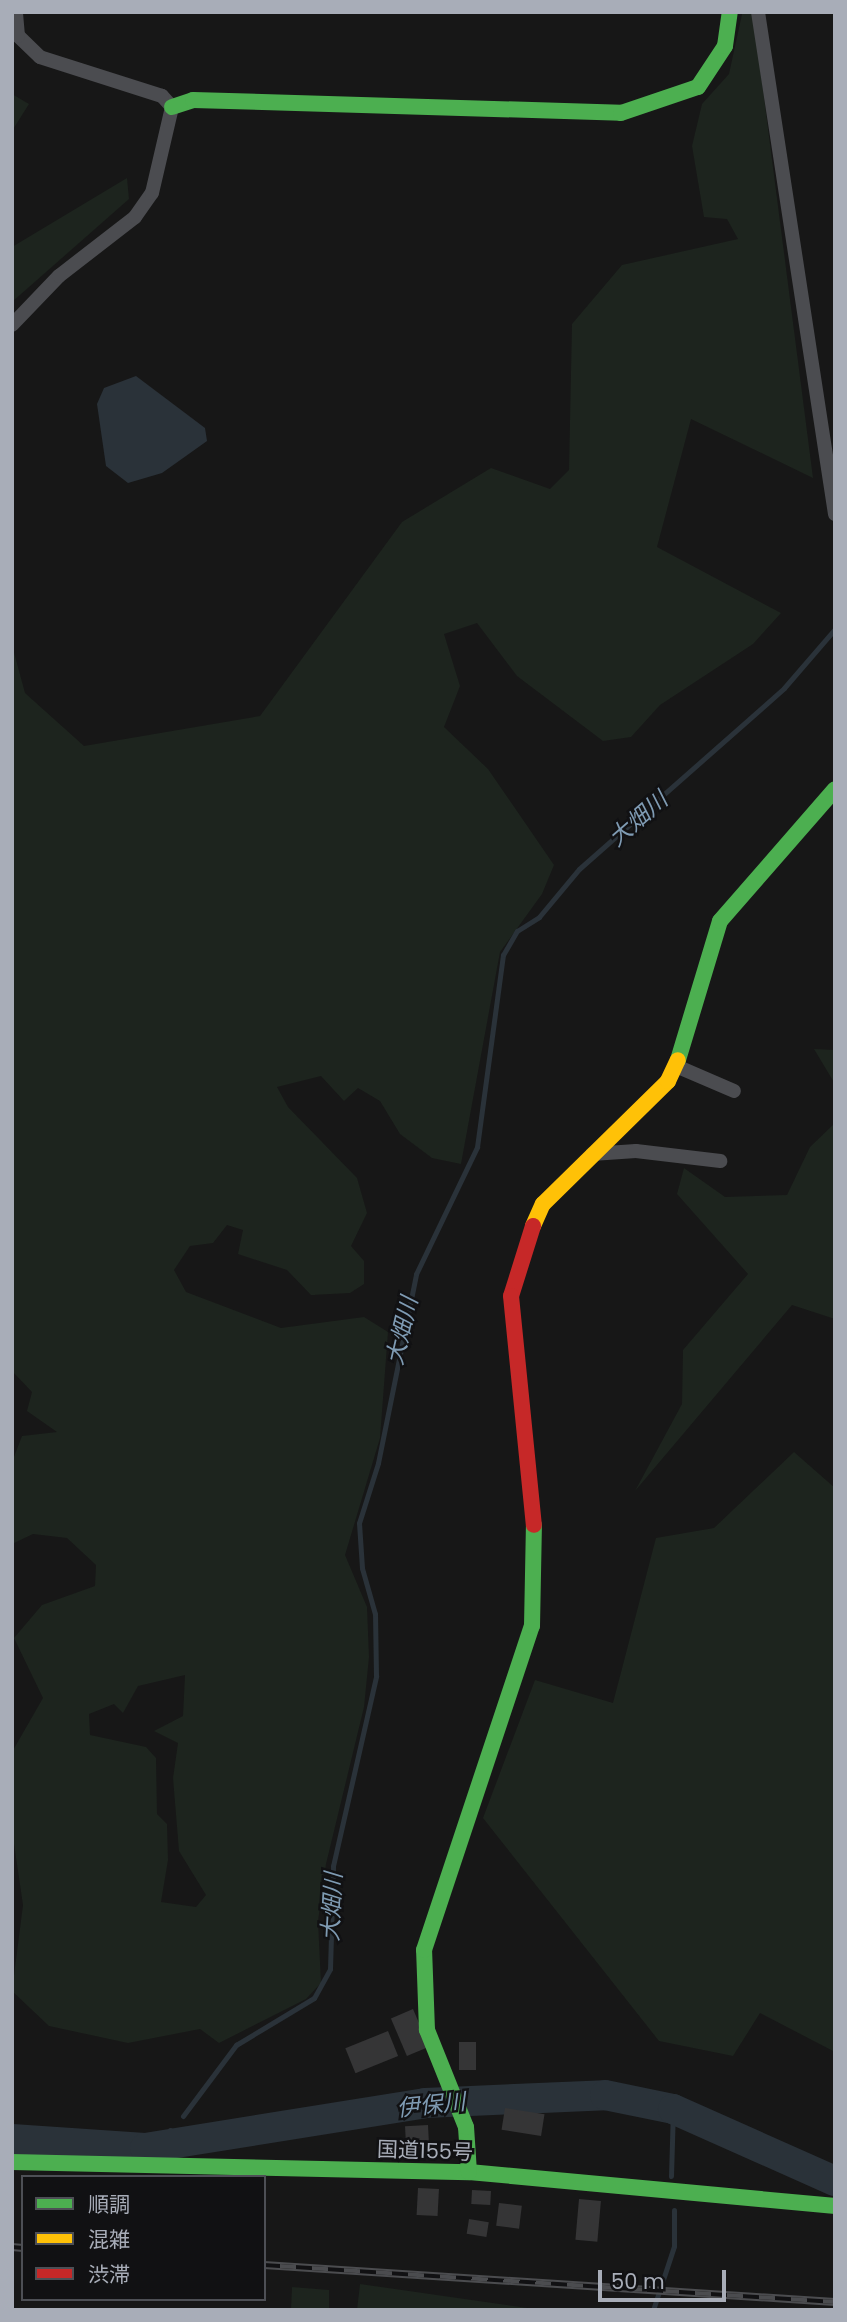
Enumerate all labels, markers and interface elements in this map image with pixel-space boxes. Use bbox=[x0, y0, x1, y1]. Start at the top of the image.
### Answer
water label: 大畑川 bbox=[603, 786, 673, 852]
water label: 大畑川 bbox=[381, 1294, 423, 1368]
water label: 大畑川 bbox=[316, 1872, 348, 1942]
water label: 伊保川 bbox=[395, 2088, 467, 2122]
street label: 国道155号 bbox=[377, 2137, 473, 2165]
legend bbox=[21, 2175, 266, 2301]
text: 順調 bbox=[88, 2190, 130, 2219]
text: 混雑 bbox=[88, 2225, 130, 2254]
scale bar bbox=[602, 2256, 730, 2300]
text: 渋滞 bbox=[88, 2260, 130, 2289]
text: 50 m bbox=[611, 2267, 665, 2296]

